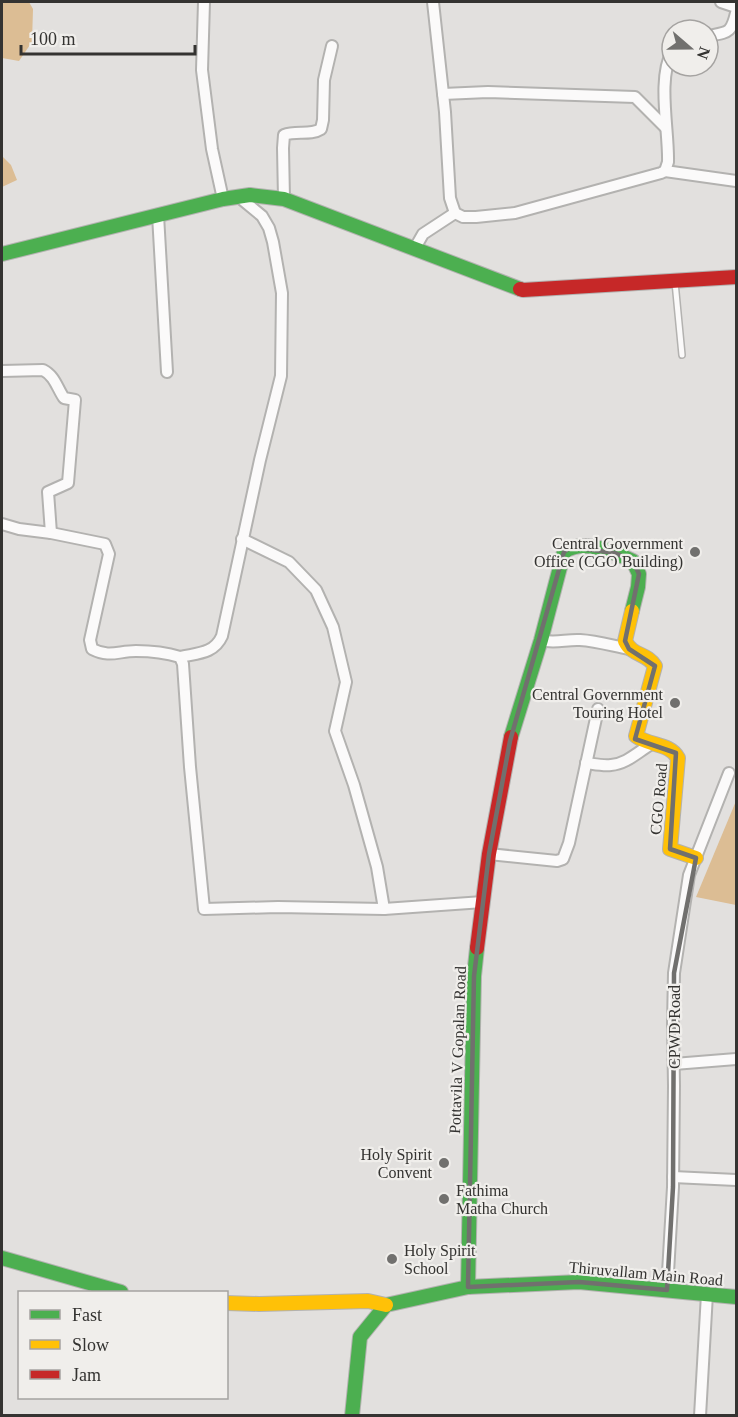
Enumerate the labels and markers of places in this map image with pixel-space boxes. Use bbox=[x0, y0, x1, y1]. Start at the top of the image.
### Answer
place label: Central Government Office (CGO Building) bbox=[534, 535, 684, 571]
marker: Central Government Office (CGO Building) bbox=[688, 545, 702, 559]
place label: Central Government Touring Hotel bbox=[532, 686, 664, 722]
marker: Central Government Touring Hotel bbox=[668, 696, 682, 710]
place label: Holy Spirit Convent bbox=[360, 1146, 433, 1181]
marker: Holy Spirit Convent bbox=[437, 1156, 451, 1170]
place label: Fathima Matha Church bbox=[456, 1182, 548, 1217]
marker: Fathima Matha Church bbox=[437, 1192, 451, 1206]
place label: Holy Spirit School bbox=[404, 1242, 476, 1277]
marker: Holy Spirit School bbox=[385, 1252, 399, 1266]

